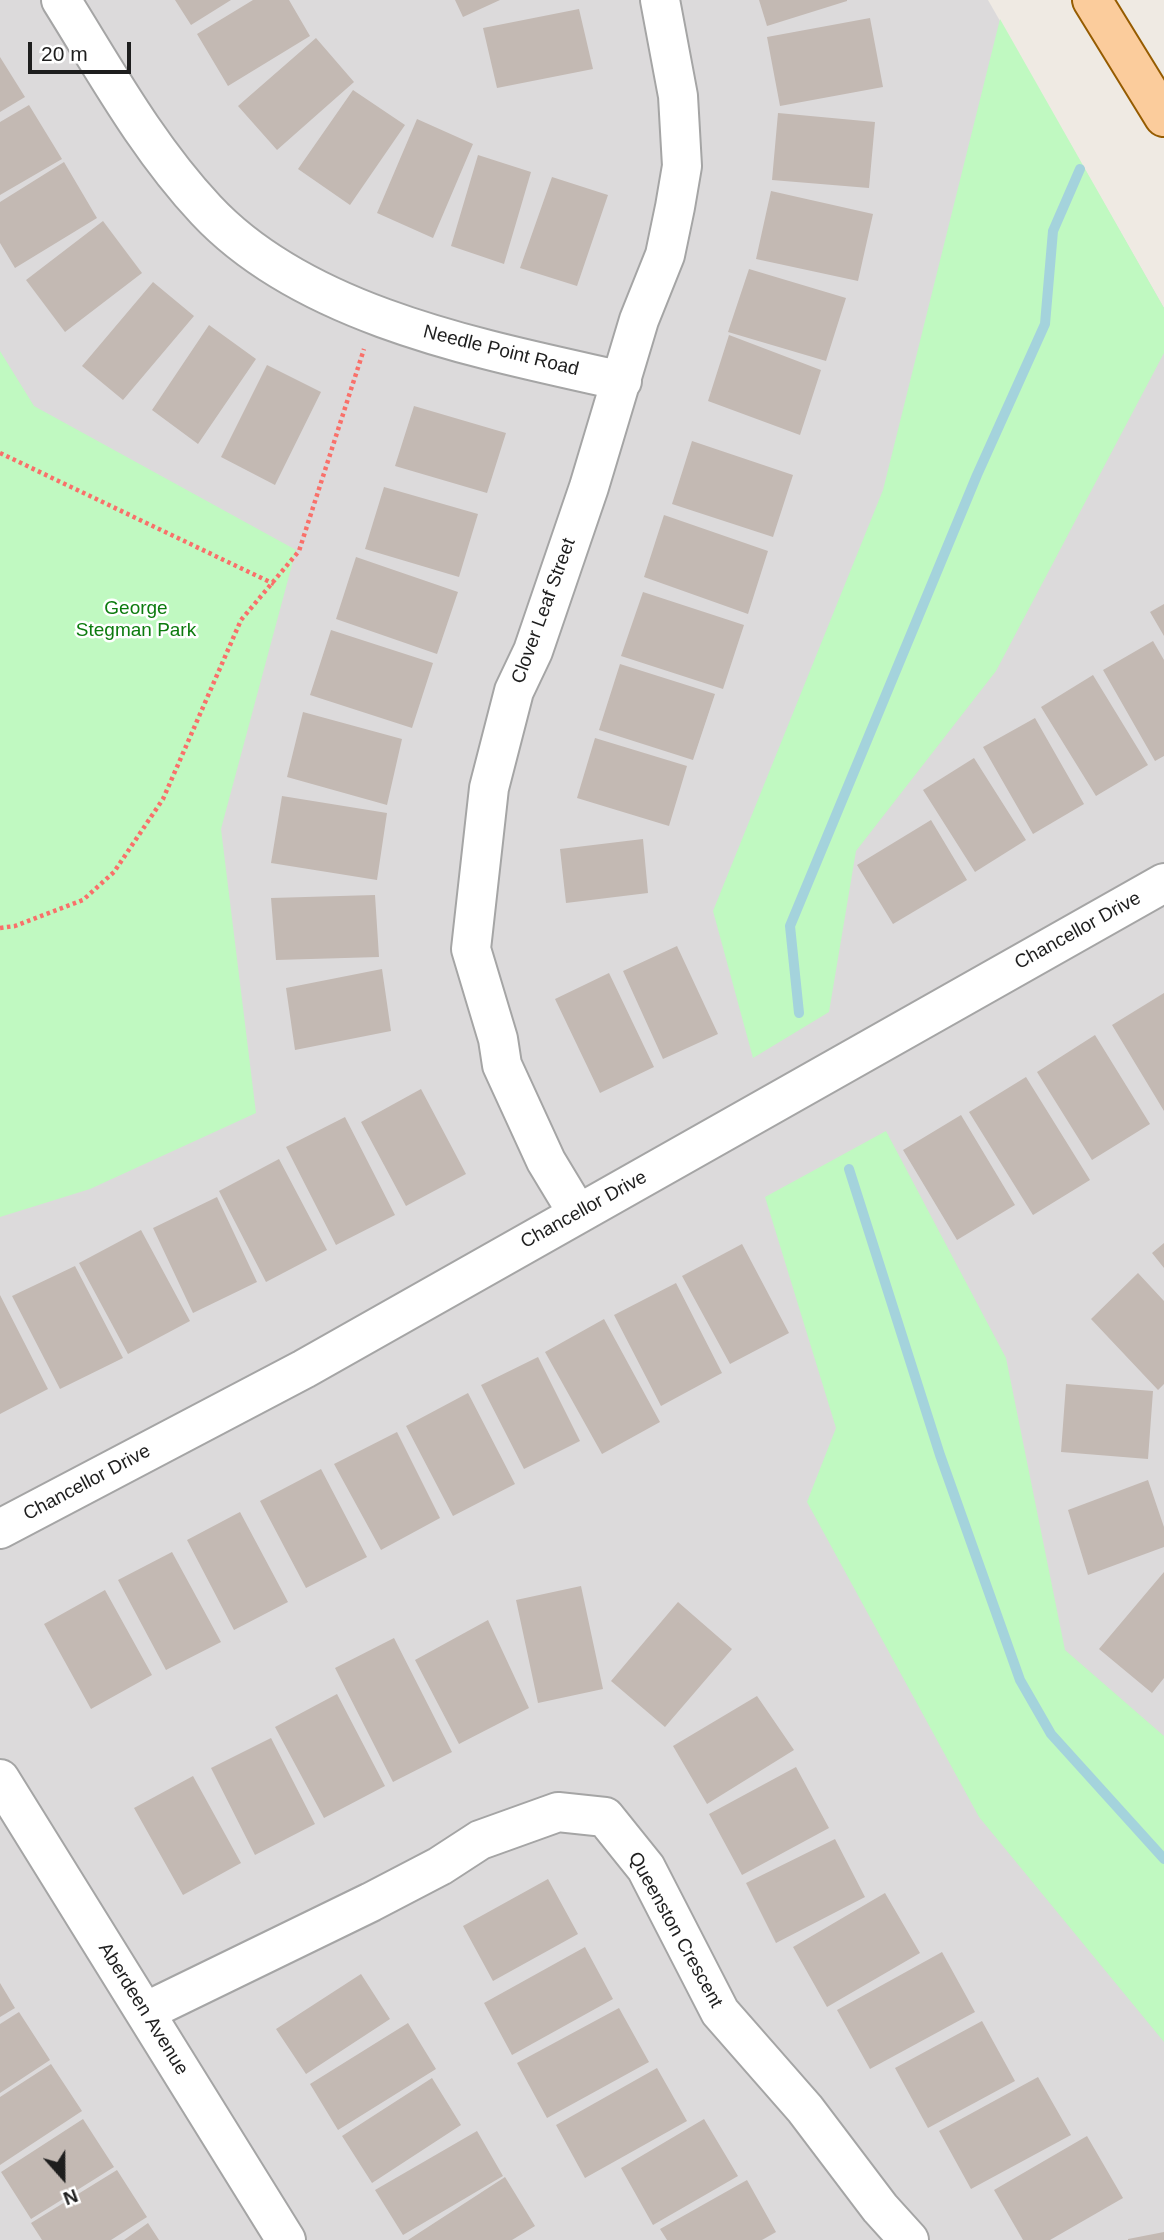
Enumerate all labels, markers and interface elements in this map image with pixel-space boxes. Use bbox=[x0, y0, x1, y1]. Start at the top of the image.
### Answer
scale bar bbox=[32, 28, 135, 72]
text: 20 m bbox=[41, 42, 88, 65]
street label: Needle Point Road bbox=[421, 321, 581, 381]
street label: Clover Leaf Street bbox=[507, 535, 581, 687]
park label: George Stegman Park bbox=[76, 598, 196, 642]
street label: Chancellor Drive bbox=[1011, 887, 1145, 975]
street label: Chancellor Drive bbox=[517, 1166, 651, 1254]
street label: Chancellor Drive bbox=[20, 1440, 154, 1526]
street label: Queenston Crescent bbox=[623, 1848, 727, 2012]
street label: Aberdeen Avenue bbox=[93, 1939, 193, 2079]
north arrow bbox=[28, 2142, 98, 2212]
text: N bbox=[61, 2185, 81, 2209]

